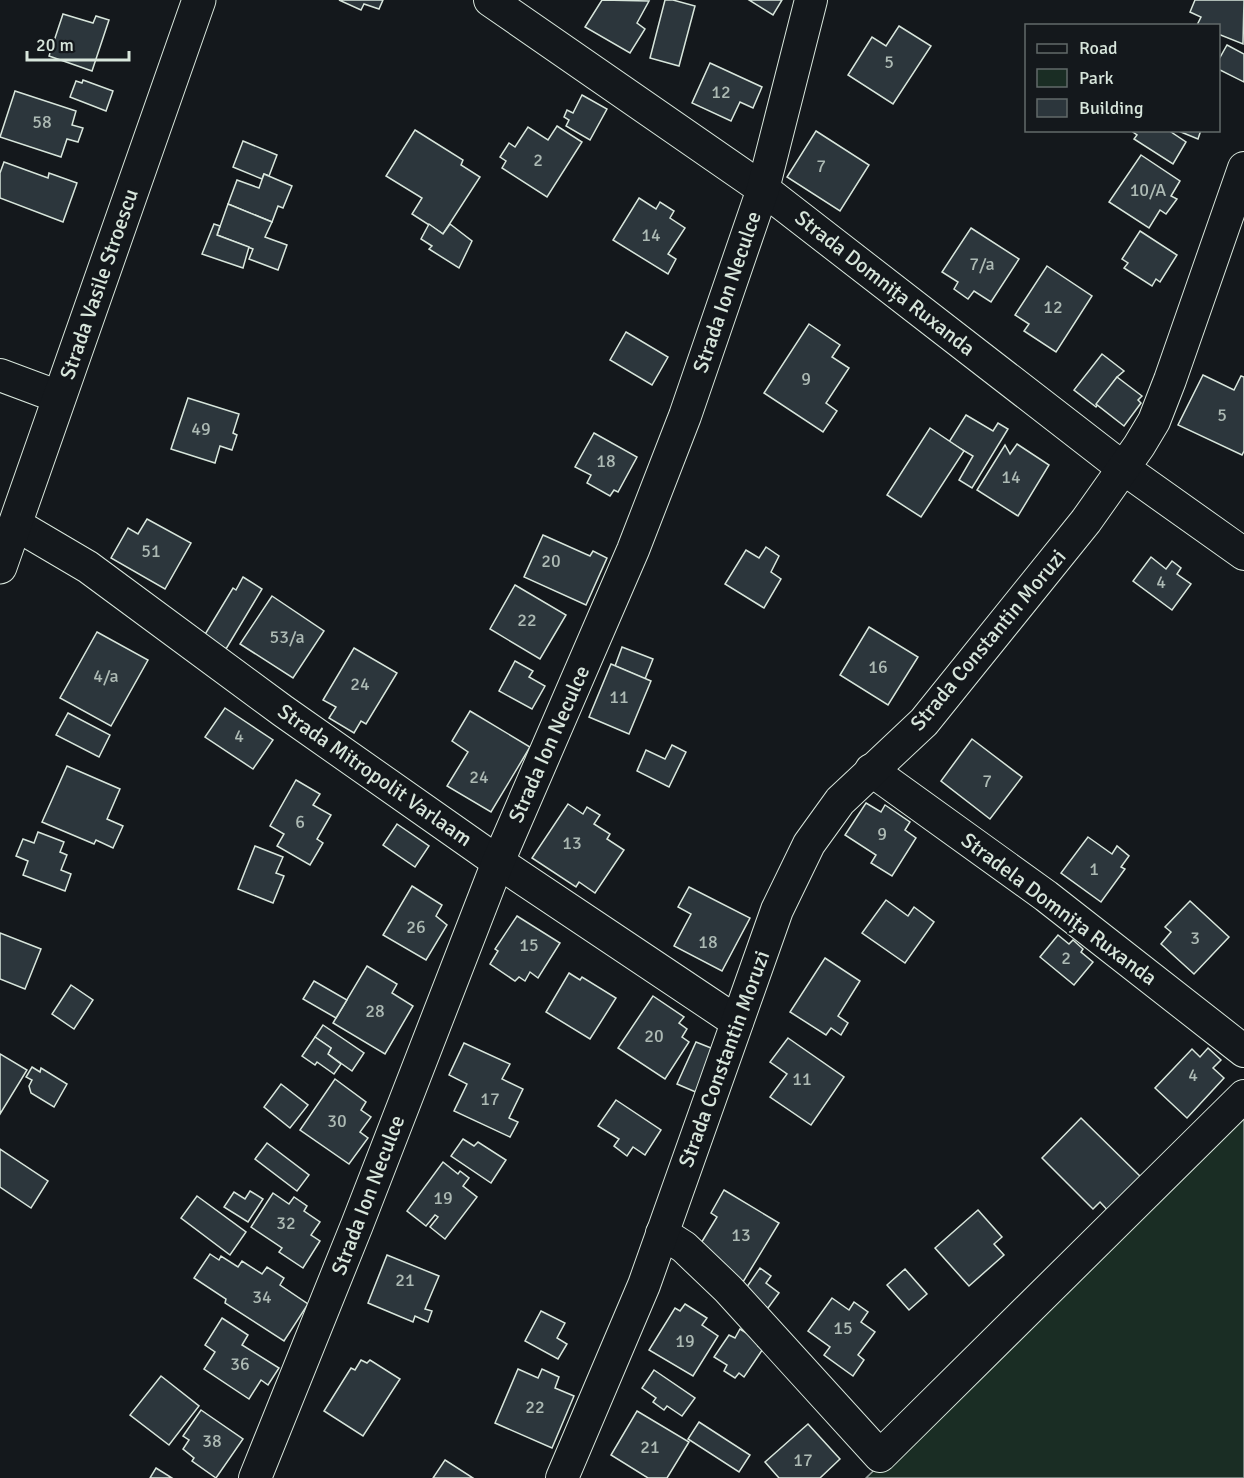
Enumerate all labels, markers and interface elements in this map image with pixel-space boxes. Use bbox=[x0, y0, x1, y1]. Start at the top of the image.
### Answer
scale bar bbox=[27, 24, 129, 62]
legend bbox=[1025, 24, 1220, 132]
text: 20 m bbox=[36, 34, 74, 56]
text: Road bbox=[1079, 37, 1118, 59]
house number: 5 bbox=[884, 51, 894, 73]
text: Park bbox=[1079, 67, 1114, 89]
house number: 12 bbox=[711, 81, 731, 103]
text: Building bbox=[1079, 97, 1143, 119]
house number: 58 bbox=[32, 111, 52, 133]
house number: 2 bbox=[533, 149, 543, 171]
house number: 7 bbox=[816, 155, 826, 177]
house number: 10/A bbox=[1130, 179, 1166, 201]
street label: Strada Vasile Stroescu bbox=[54, 185, 144, 383]
street label: Strada Domnița Ruxanda bbox=[790, 205, 980, 361]
street label: Strada Ion Neculce bbox=[687, 208, 767, 376]
house number: 14 bbox=[641, 224, 661, 246]
house number: 7/a bbox=[969, 253, 995, 275]
house number: 12 bbox=[1043, 296, 1063, 318]
house number: 9 bbox=[801, 368, 811, 390]
house number: 5 bbox=[1217, 404, 1227, 426]
house number: 49 bbox=[191, 418, 211, 440]
house number: 18 bbox=[596, 450, 616, 472]
house number: 14 bbox=[1001, 466, 1021, 488]
house number: 51 bbox=[141, 540, 161, 562]
street label: Strada Constantin Moruzi bbox=[905, 544, 1071, 736]
house number: 20 bbox=[541, 550, 561, 572]
house number: 4 bbox=[1156, 571, 1166, 593]
house number: 22 bbox=[517, 609, 537, 631]
house number: 53/a bbox=[269, 626, 305, 648]
house number: 16 bbox=[868, 656, 888, 678]
street label: Strada Ion Neculce bbox=[503, 661, 595, 827]
house number: 4/a bbox=[93, 665, 119, 687]
house number: 24 bbox=[350, 673, 370, 695]
house number: 11 bbox=[609, 686, 629, 708]
street label: Strada Mitropolit Varlaam bbox=[273, 698, 477, 852]
house number: 4 bbox=[234, 725, 244, 747]
house number: 24 bbox=[469, 766, 489, 788]
house number: 7 bbox=[982, 770, 992, 792]
house number: 6 bbox=[295, 811, 305, 833]
house number: 9 bbox=[877, 823, 887, 845]
street label: Stradela Domnița Ruxanda bbox=[956, 827, 1162, 991]
house number: 13 bbox=[562, 832, 582, 854]
house number: 1 bbox=[1089, 858, 1099, 880]
house number: 26 bbox=[406, 916, 426, 938]
house number: 3 bbox=[1190, 927, 1200, 949]
house number: 18 bbox=[698, 931, 718, 953]
house number: 15 bbox=[519, 934, 539, 956]
street label: Strada Constantin Moruzi bbox=[673, 947, 775, 1171]
house number: 2 bbox=[1061, 947, 1071, 969]
house number: 28 bbox=[365, 1000, 385, 1022]
house number: 20 bbox=[644, 1025, 664, 1047]
house number: 4 bbox=[1188, 1064, 1198, 1086]
house number: 11 bbox=[792, 1068, 812, 1090]
house number: 17 bbox=[480, 1088, 500, 1110]
house number: 30 bbox=[327, 1110, 347, 1132]
street label: Strada Ion Neculce bbox=[326, 1111, 410, 1279]
house number: 19 bbox=[433, 1187, 453, 1209]
house number: 32 bbox=[276, 1212, 296, 1234]
house number: 13 bbox=[731, 1224, 751, 1246]
house number: 21 bbox=[395, 1269, 415, 1291]
house number: 34 bbox=[252, 1286, 272, 1308]
house number: 15 bbox=[833, 1317, 853, 1339]
house number: 19 bbox=[675, 1330, 695, 1352]
house number: 36 bbox=[230, 1353, 250, 1375]
house number: 22 bbox=[525, 1396, 545, 1418]
house number: 38 bbox=[202, 1430, 222, 1452]
house number: 21 bbox=[640, 1436, 660, 1458]
house number: 17 bbox=[793, 1449, 813, 1471]

